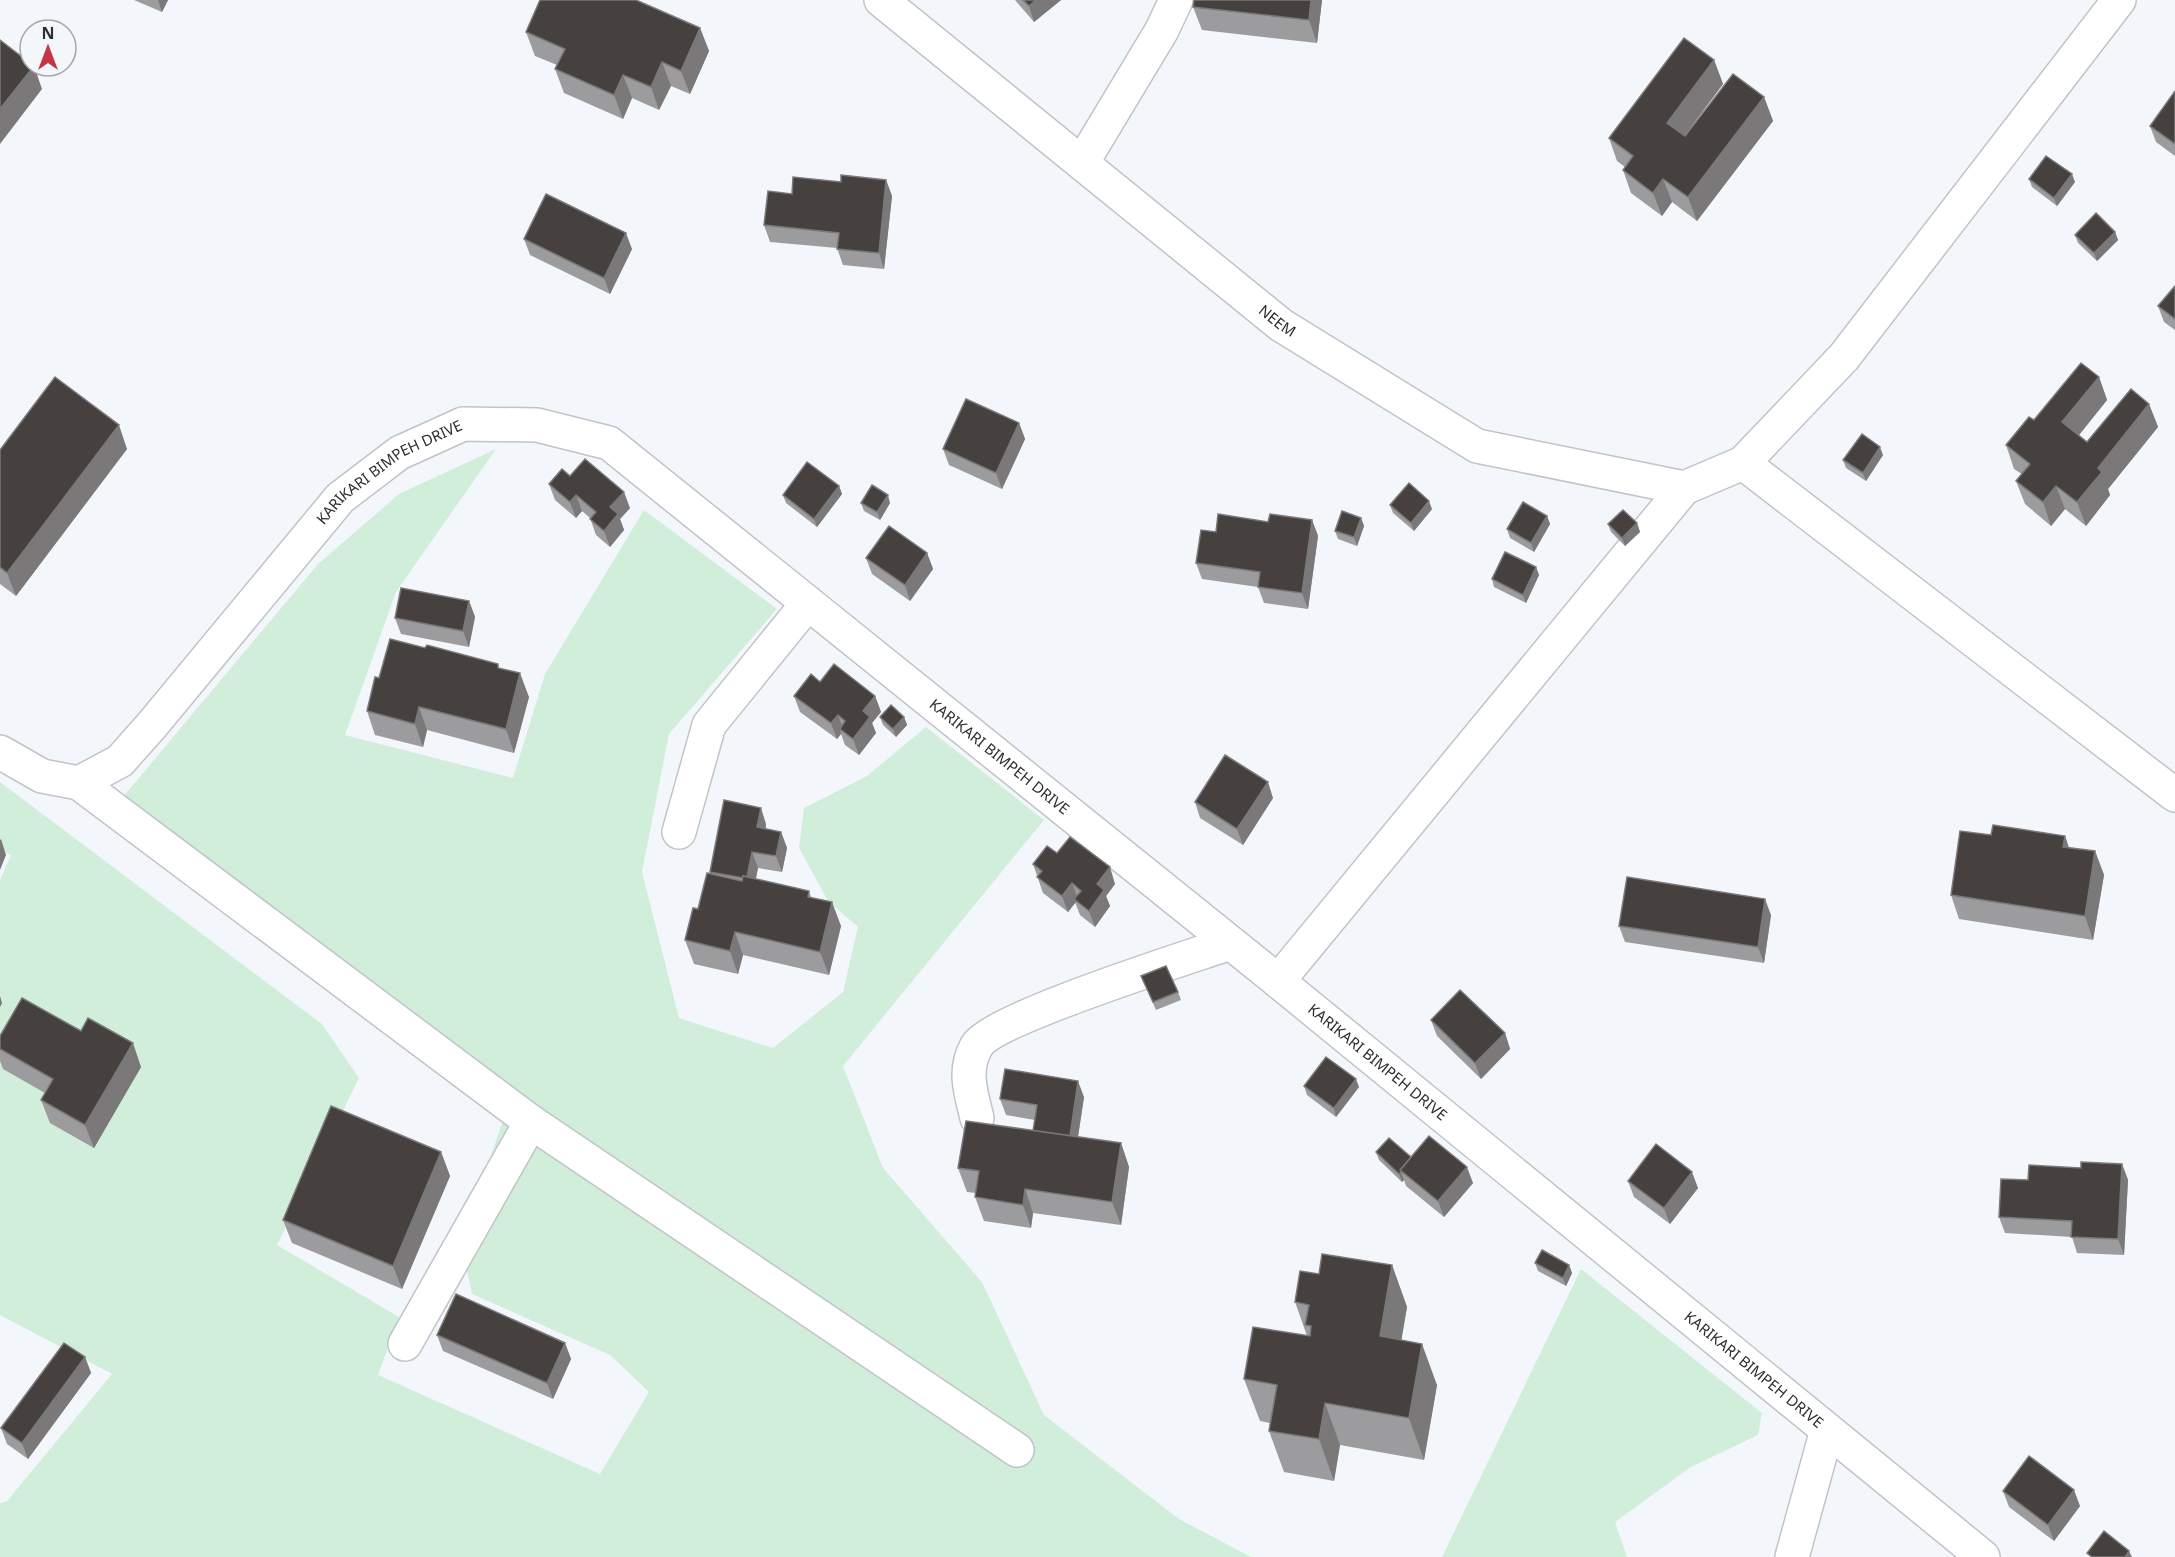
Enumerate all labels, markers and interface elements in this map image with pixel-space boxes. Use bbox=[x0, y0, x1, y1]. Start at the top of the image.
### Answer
north arrow bbox=[18, 18, 78, 78]
text: N bbox=[41, 22, 55, 44]
street label: NEEM bbox=[1255, 300, 1300, 341]
street label: KARIKARI BIMPEH DRIVE bbox=[311, 415, 465, 528]
street label: KARIKARI BIMPEH DRIVE bbox=[926, 694, 1074, 818]
street label: KARIKARI BIMPEH DRIVE bbox=[1304, 999, 1452, 1124]
street label: KARIKARI BIMPEH DRIVE bbox=[1681, 1306, 1828, 1432]

